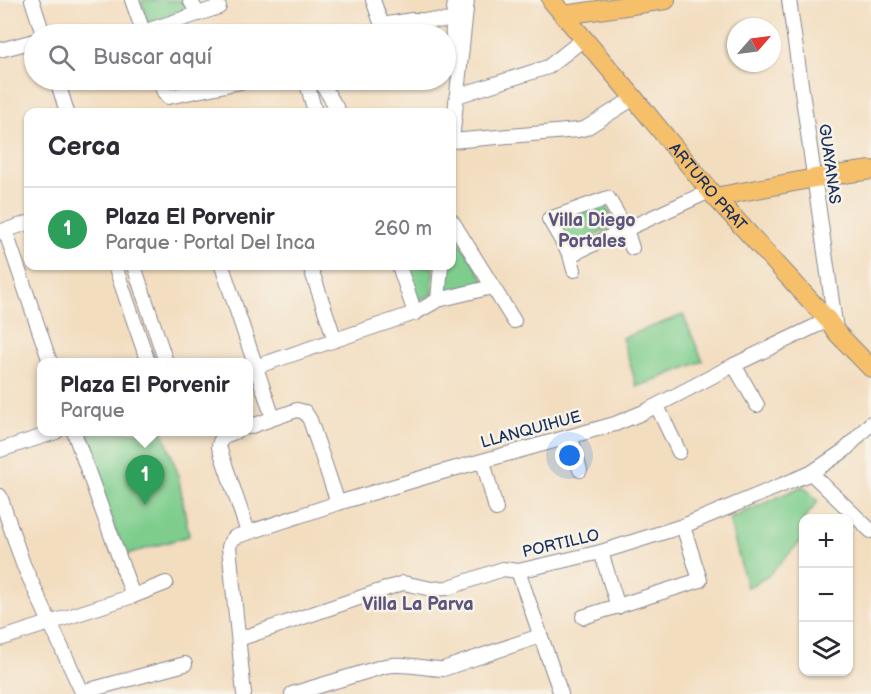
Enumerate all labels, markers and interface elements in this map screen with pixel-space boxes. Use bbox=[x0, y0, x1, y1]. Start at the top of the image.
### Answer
north arrow bbox=[727, 18, 781, 72]
search box bbox=[24, 24, 456, 90]
icon: search bbox=[45, 41, 78, 74]
text: Buscar aquí bbox=[93, 44, 212, 71]
street label: GUAYANAS bbox=[814, 123, 844, 205]
text: Cerca bbox=[48, 132, 120, 163]
street label: ARTURO PRAT bbox=[665, 139, 751, 235]
text: Plaza El Porvenir bbox=[105, 204, 275, 231]
district label: Villa Diego Portales bbox=[548, 210, 636, 252]
text: 1 bbox=[63, 217, 72, 241]
text: 260 m bbox=[374, 217, 432, 241]
text: Parque · Portal Del Inca bbox=[105, 231, 315, 255]
popup bbox=[37, 358, 253, 436]
text: Plaza El Porvenir bbox=[60, 372, 230, 399]
text: Parque bbox=[60, 399, 125, 423]
street label: LLANQUIHUE bbox=[479, 407, 583, 453]
your location bbox=[555, 441, 584, 470]
pin: 1 bbox=[126, 456, 164, 505]
map controls bbox=[799, 514, 853, 676]
button: + bbox=[799, 514, 853, 568]
street label: PORTILLO bbox=[521, 526, 601, 562]
button: − bbox=[799, 568, 853, 622]
district label: Villa La Parva bbox=[362, 594, 474, 615]
button: layers bbox=[799, 622, 853, 676]

